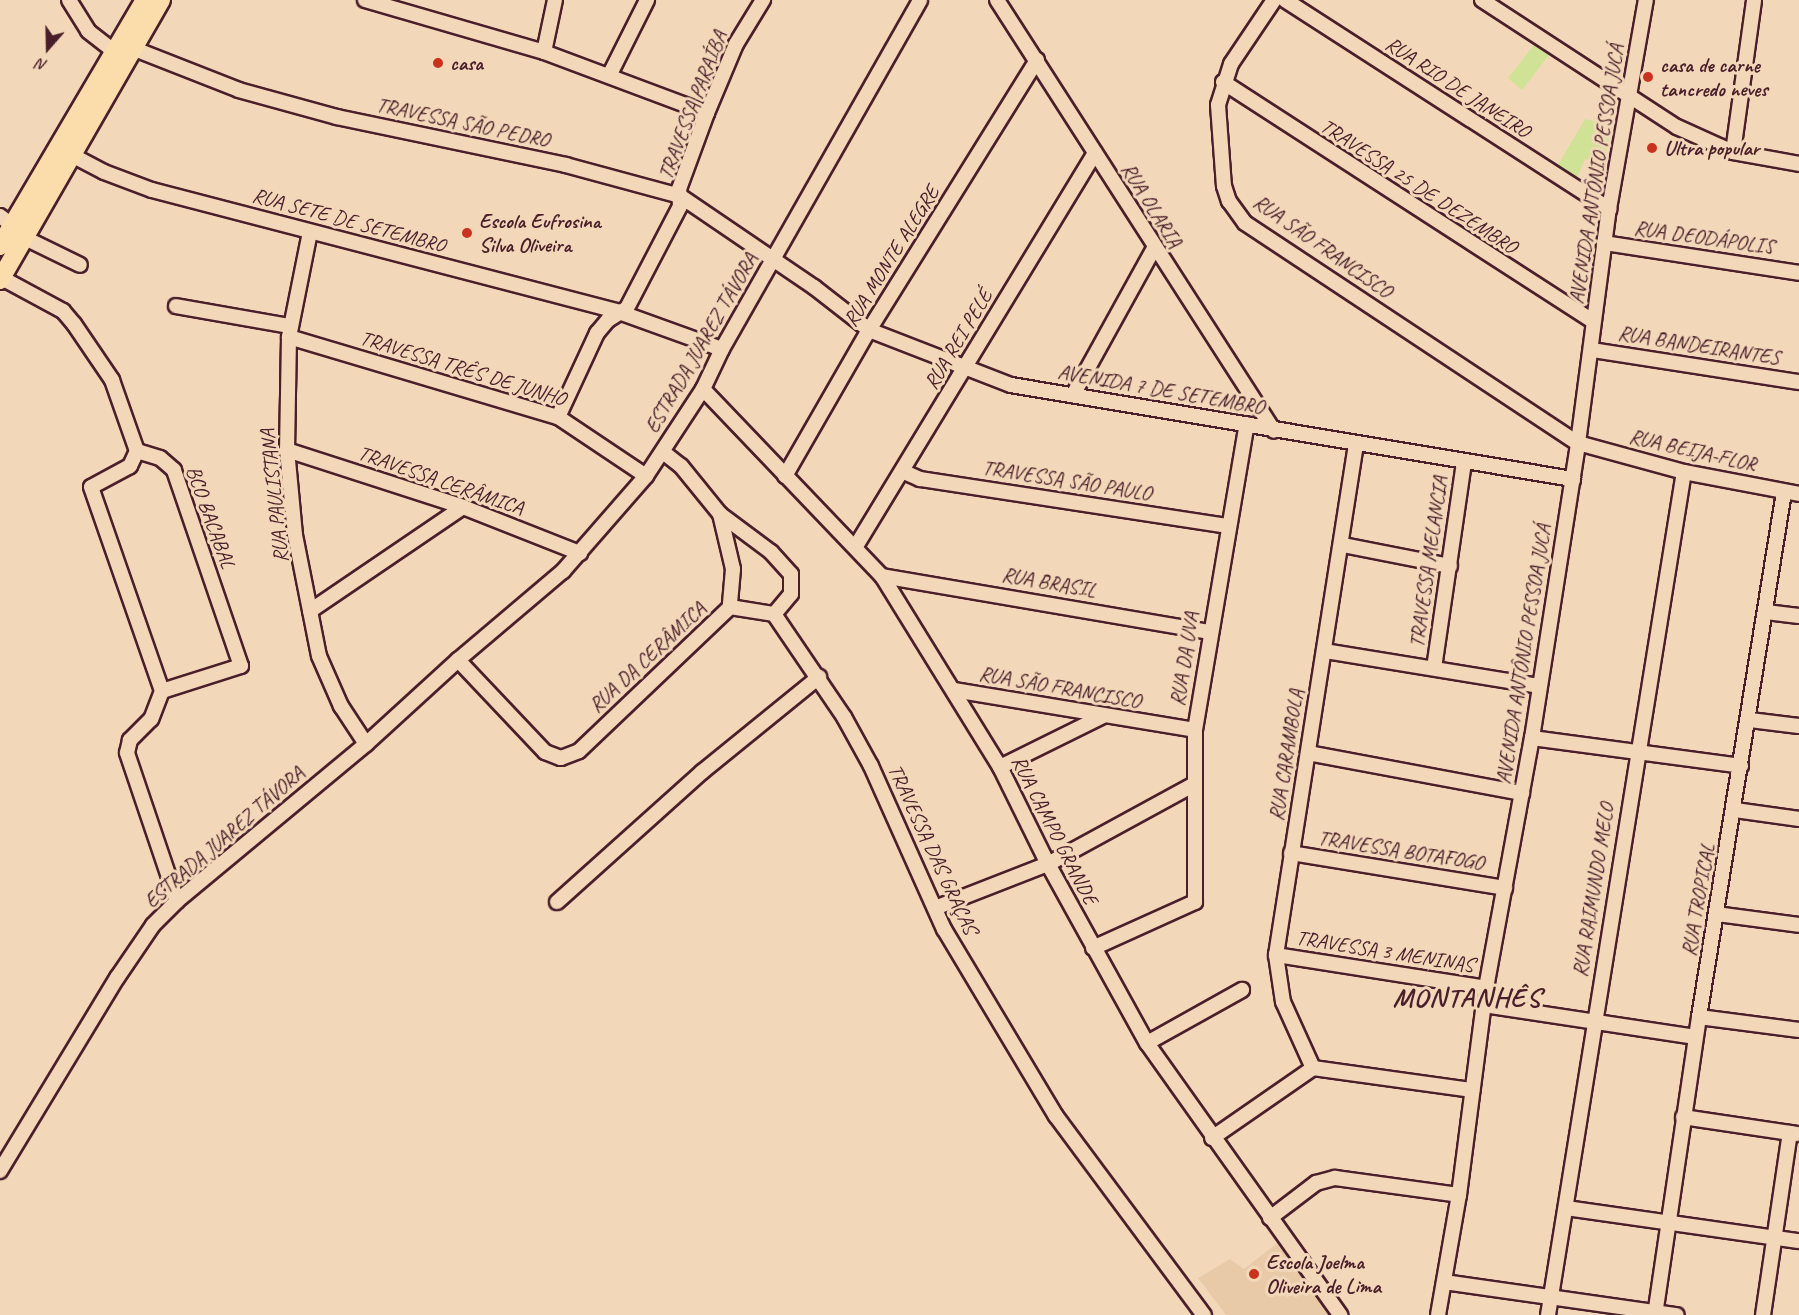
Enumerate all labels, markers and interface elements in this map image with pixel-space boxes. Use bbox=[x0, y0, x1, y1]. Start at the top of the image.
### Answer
north arrow bbox=[18, 18, 78, 78]
street label: TRAVESSA PARAÍBA bbox=[652, 27, 732, 183]
street label: RUA RIO DE JANEIRO bbox=[1380, 30, 1536, 144]
street label: AVENIDA ANTÔNIO PESSOA JUCÁ bbox=[1563, 43, 1629, 305]
place label: casa bbox=[450, 50, 483, 76]
place label: casa de carne tancredo neves bbox=[1660, 52, 1768, 102]
text: N bbox=[34, 54, 50, 76]
marker: casa bbox=[431, 56, 445, 70]
marker: casa de carne tancredo neves bbox=[1641, 70, 1655, 84]
street label: TRAVESSA SÃO PEDRO bbox=[374, 91, 552, 153]
street label: TRAVESSA 25 DE DEZEMBRO bbox=[1316, 113, 1522, 259]
place label: Ultra popular bbox=[1664, 135, 1759, 161]
marker: Ultra popular bbox=[1645, 141, 1659, 155]
street label: RUA OLARIA bbox=[1116, 158, 1188, 252]
street label: RUA MONTE ALEGRE bbox=[838, 181, 944, 331]
street label: RUA SETE DE SETEMBRO bbox=[249, 182, 449, 258]
street label: RUA SÃO FRANCISCO bbox=[1249, 189, 1397, 303]
place label: Escola Eufrosina Silva Oliveira bbox=[479, 208, 601, 258]
street label: RUA DEODÁPOLIS bbox=[1632, 215, 1776, 259]
marker: Escola Eufrosina Silva Oliveira bbox=[460, 226, 474, 240]
street label: ESTRADA JUAREZ TÁVORA bbox=[639, 248, 763, 438]
street label: RUA REI PELÉ bbox=[918, 284, 998, 394]
street label: RUA BANDEIRANTES bbox=[1616, 320, 1782, 370]
street label: TRAVESSA TRÊS DE JUNHO bbox=[358, 325, 568, 411]
street label: AVENIDA 7 DE SETEMBRO bbox=[1056, 358, 1266, 420]
street label: RUA BEIJA-FLOR bbox=[1627, 423, 1759, 477]
street label: RUA PAULISTANA bbox=[254, 428, 294, 564]
street label: TRAVESSA CERÂMICA bbox=[356, 440, 526, 520]
street label: TRAVESSA SÃO PAULO bbox=[981, 454, 1153, 506]
street label: BCO BACABAL bbox=[181, 462, 241, 572]
street label: TRAVESSA MELANCIA bbox=[1404, 475, 1452, 649]
street label: AVENIDA ANTÔNIO PESSOA JUCÁ bbox=[1490, 523, 1556, 785]
street label: RUA BRASIL bbox=[1000, 561, 1098, 603]
street label: RUA DA CERÂMICA bbox=[584, 597, 710, 717]
street label: RUA DA UVA bbox=[1164, 610, 1204, 708]
street label: RUA SÃO FRANCISCO bbox=[977, 660, 1143, 714]
street label: RUA CARAMBOLA bbox=[1263, 687, 1309, 823]
street label: RUA CAMPO GRANDE bbox=[1007, 752, 1103, 908]
street label: ESTRADA JUAREZ TÁVORA bbox=[139, 760, 309, 914]
street label: TRAVESSA DAS GRAÇAS bbox=[882, 760, 984, 938]
street label: RUA RAIMUNDO MELO bbox=[1567, 801, 1619, 979]
street label: TRAVESSA BOTAFOGO bbox=[1316, 824, 1486, 876]
street label: RUA TROPICAL bbox=[1676, 842, 1720, 958]
street label: TRAVESSA 3 MENINAS bbox=[1294, 925, 1476, 977]
district label: MONTANHÊS bbox=[1393, 982, 1541, 1014]
place label: Escola Joelma Oliveira de Lima bbox=[1266, 1249, 1379, 1299]
marker: Escola Joelma Oliveira de Lima bbox=[1247, 1267, 1261, 1281]

